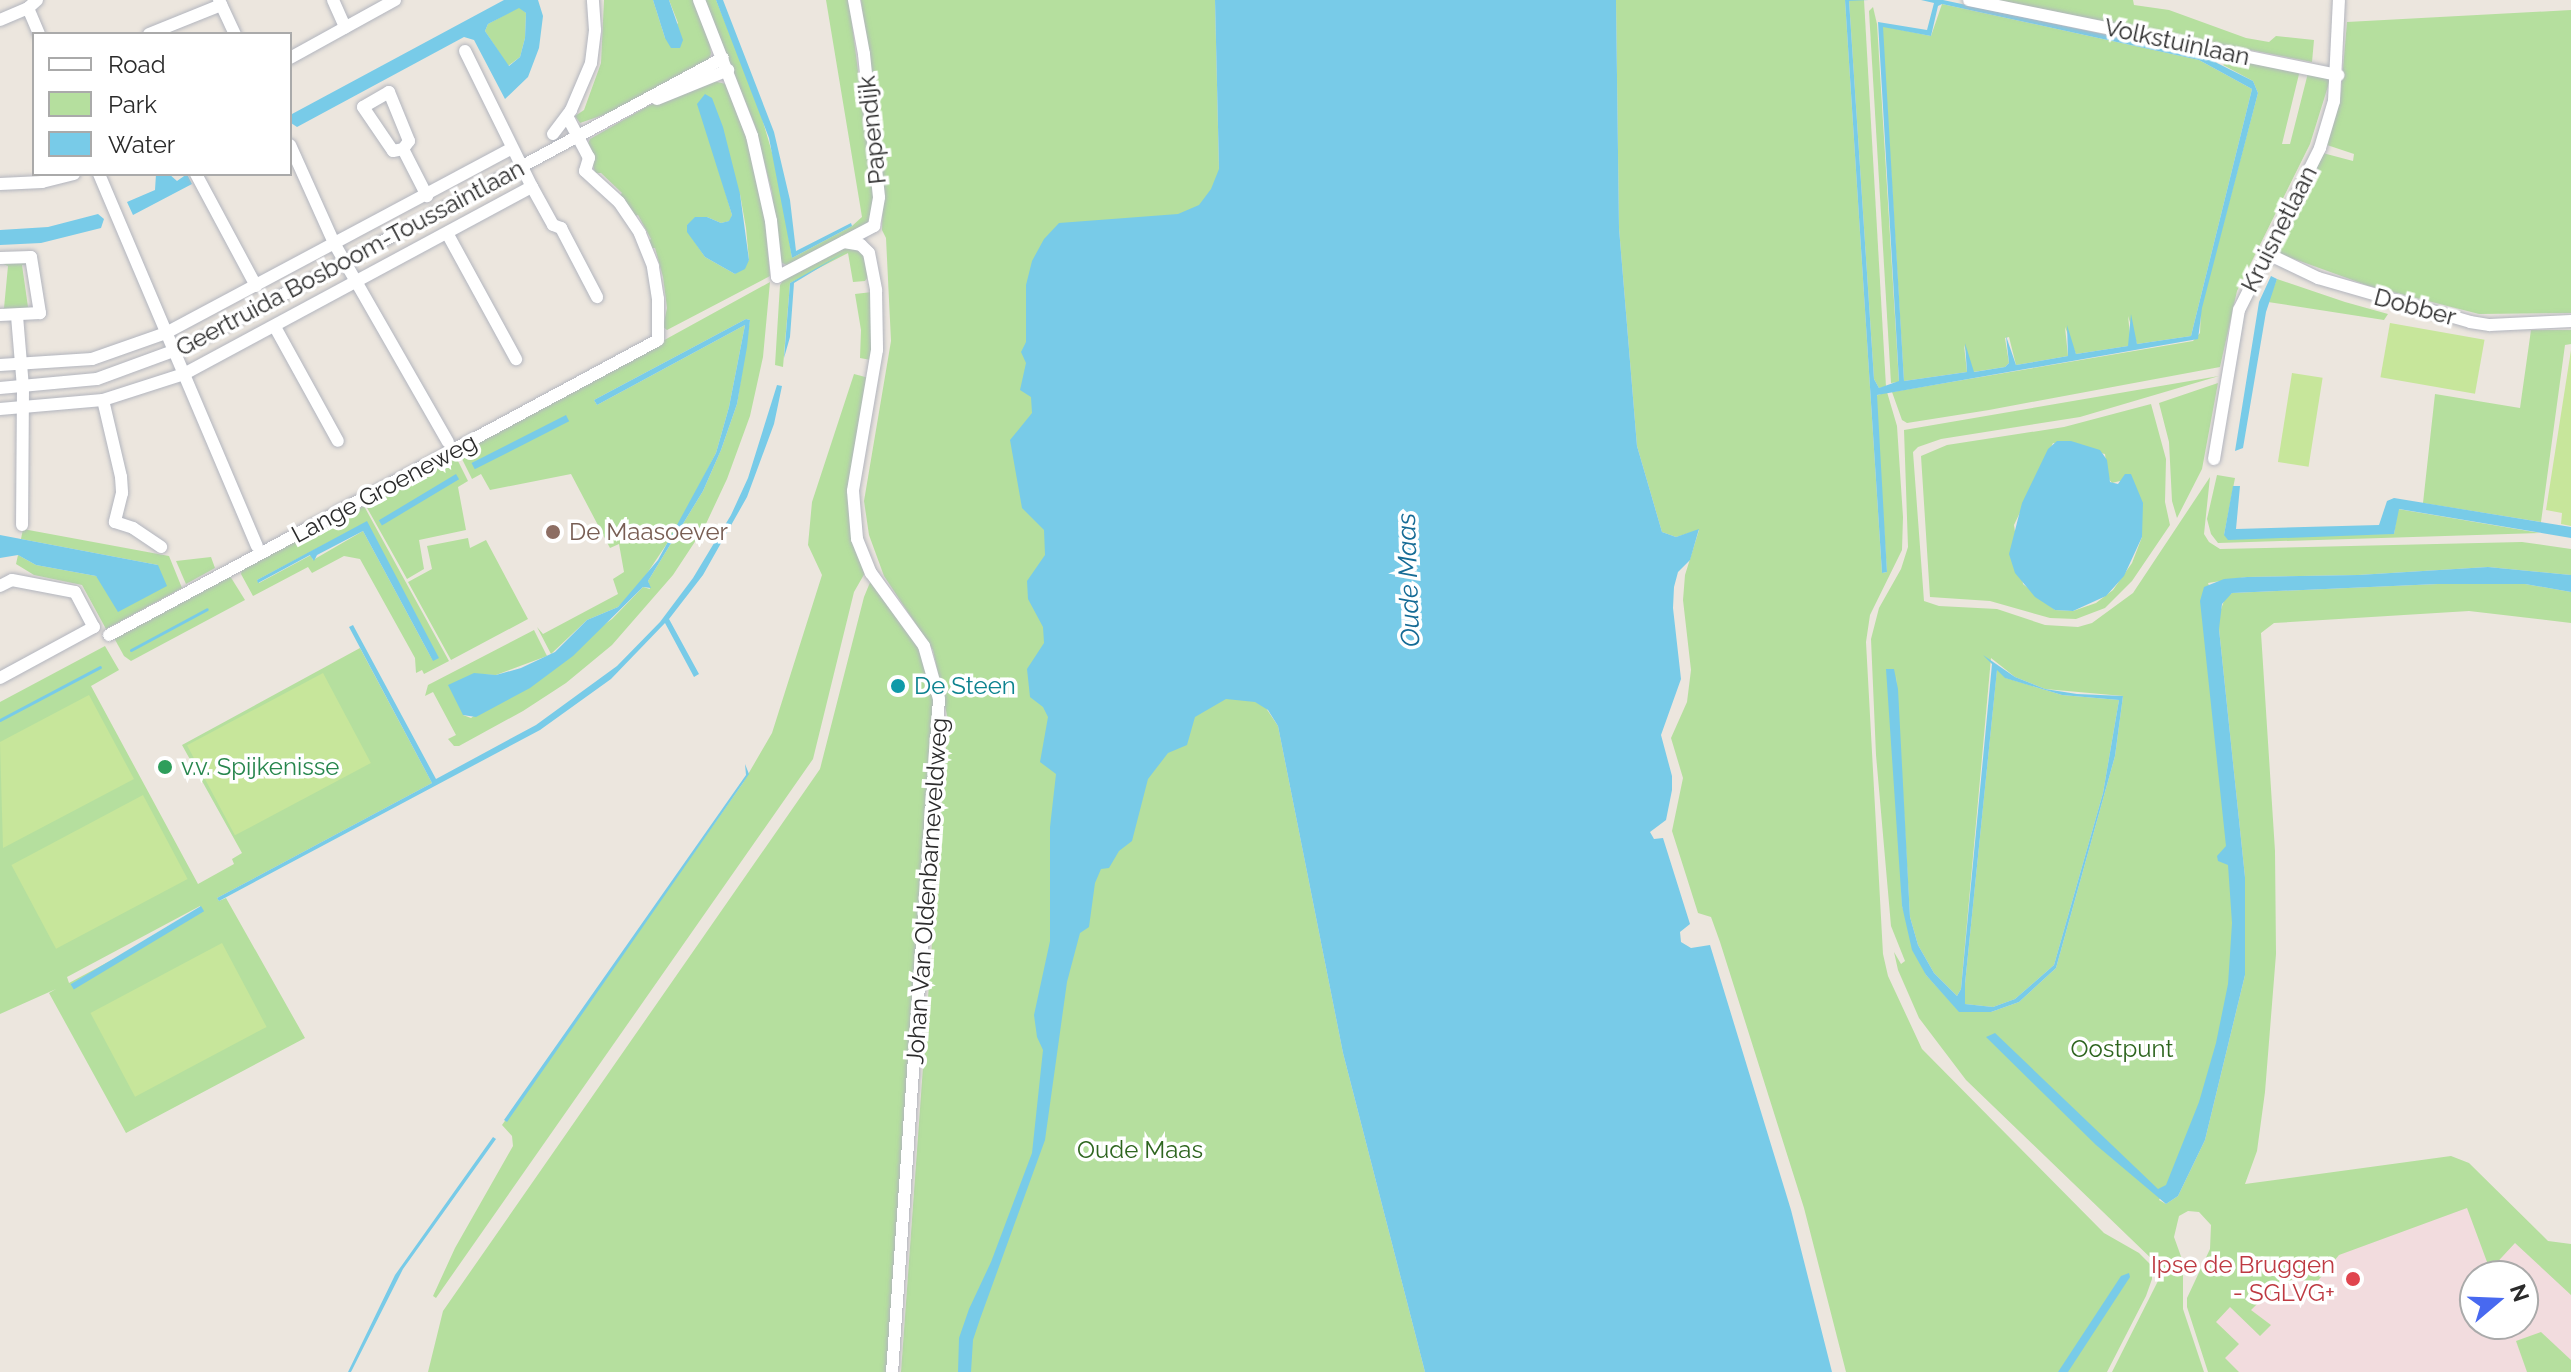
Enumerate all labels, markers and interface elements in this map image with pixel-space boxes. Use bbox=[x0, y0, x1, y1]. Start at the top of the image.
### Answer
street label: Volkstuinlaan bbox=[2102, 13, 2252, 71]
legend bbox=[32, 32, 292, 176]
text: Road bbox=[108, 50, 166, 79]
street label: Papendijk bbox=[852, 74, 892, 186]
text: Park bbox=[108, 90, 157, 119]
text: Water bbox=[108, 130, 175, 159]
street label: Geertruida Bosboom-Toussaintlaan bbox=[171, 154, 529, 362]
street label: Kruisnetlaan bbox=[2235, 161, 2323, 297]
street label: Dobber bbox=[2371, 282, 2459, 332]
street label: Lange Groeneweg bbox=[287, 427, 481, 549]
water label: Oude Maas bbox=[1391, 512, 1427, 648]
place label: De Maasoever bbox=[569, 518, 728, 546]
marker: De Maasoever bbox=[544, 523, 562, 541]
place label: De Steen bbox=[914, 672, 1016, 700]
marker: De Steen bbox=[889, 677, 907, 695]
street label: Johan Van Oldenbarneveldweg bbox=[900, 716, 954, 1066]
place label: v.v. Spijkenisse bbox=[181, 753, 339, 781]
marker: v.v. Spijkenisse bbox=[156, 758, 174, 776]
park label: Oostpunt bbox=[2071, 1035, 2173, 1063]
park label: Oude Maas bbox=[1077, 1136, 1203, 1164]
place label: Ipse de Bruggen - SGLVG+ bbox=[2151, 1251, 2335, 1307]
north arrow bbox=[2459, 1260, 2539, 1340]
marker: Ipse de Bruggen - SGLVG+ bbox=[2342, 1268, 2364, 1290]
text: N bbox=[2505, 1281, 2535, 1305]

